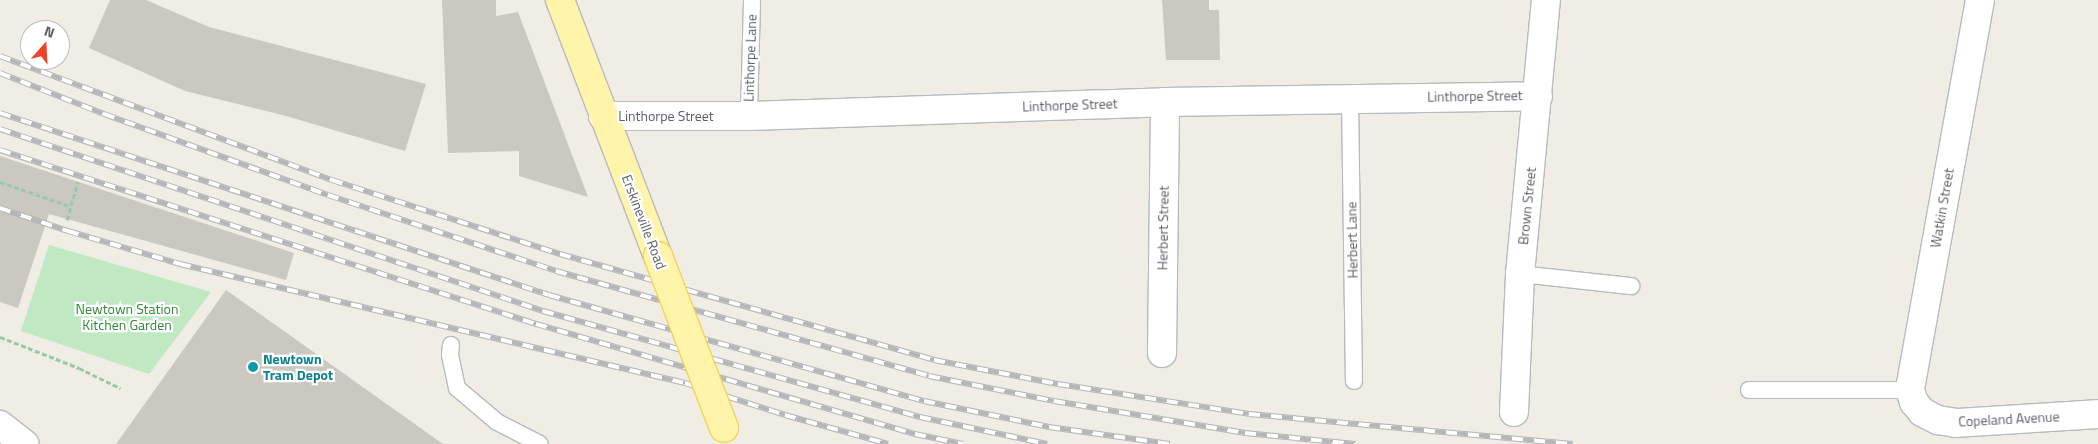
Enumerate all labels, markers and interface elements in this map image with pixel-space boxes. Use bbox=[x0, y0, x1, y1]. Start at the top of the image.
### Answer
street label: Linthorpe Lane bbox=[740, 14, 760, 102]
north arrow bbox=[20, 20, 70, 70]
text: N bbox=[42, 20, 58, 43]
street label: Linthorpe Street bbox=[1427, 87, 1523, 105]
street label: Linthorpe Street bbox=[1022, 95, 1118, 115]
street label: Linthorpe Street bbox=[618, 108, 714, 124]
street label: Brown Street bbox=[1515, 166, 1539, 246]
street label: Watkin Street bbox=[1927, 167, 1957, 249]
street label: Erskineville Road bbox=[618, 172, 670, 272]
street label: Herbert Street bbox=[1154, 186, 1172, 270]
street label: Herbert Lane bbox=[1343, 201, 1361, 279]
park label: Newtown Station Kitchen Garden bbox=[76, 301, 178, 334]
place label: Newtown Tram Depot bbox=[263, 351, 333, 384]
marker: Newtown Tram Depot bbox=[247, 361, 259, 373]
street label: Copeland Avenue bbox=[1958, 408, 2060, 430]

